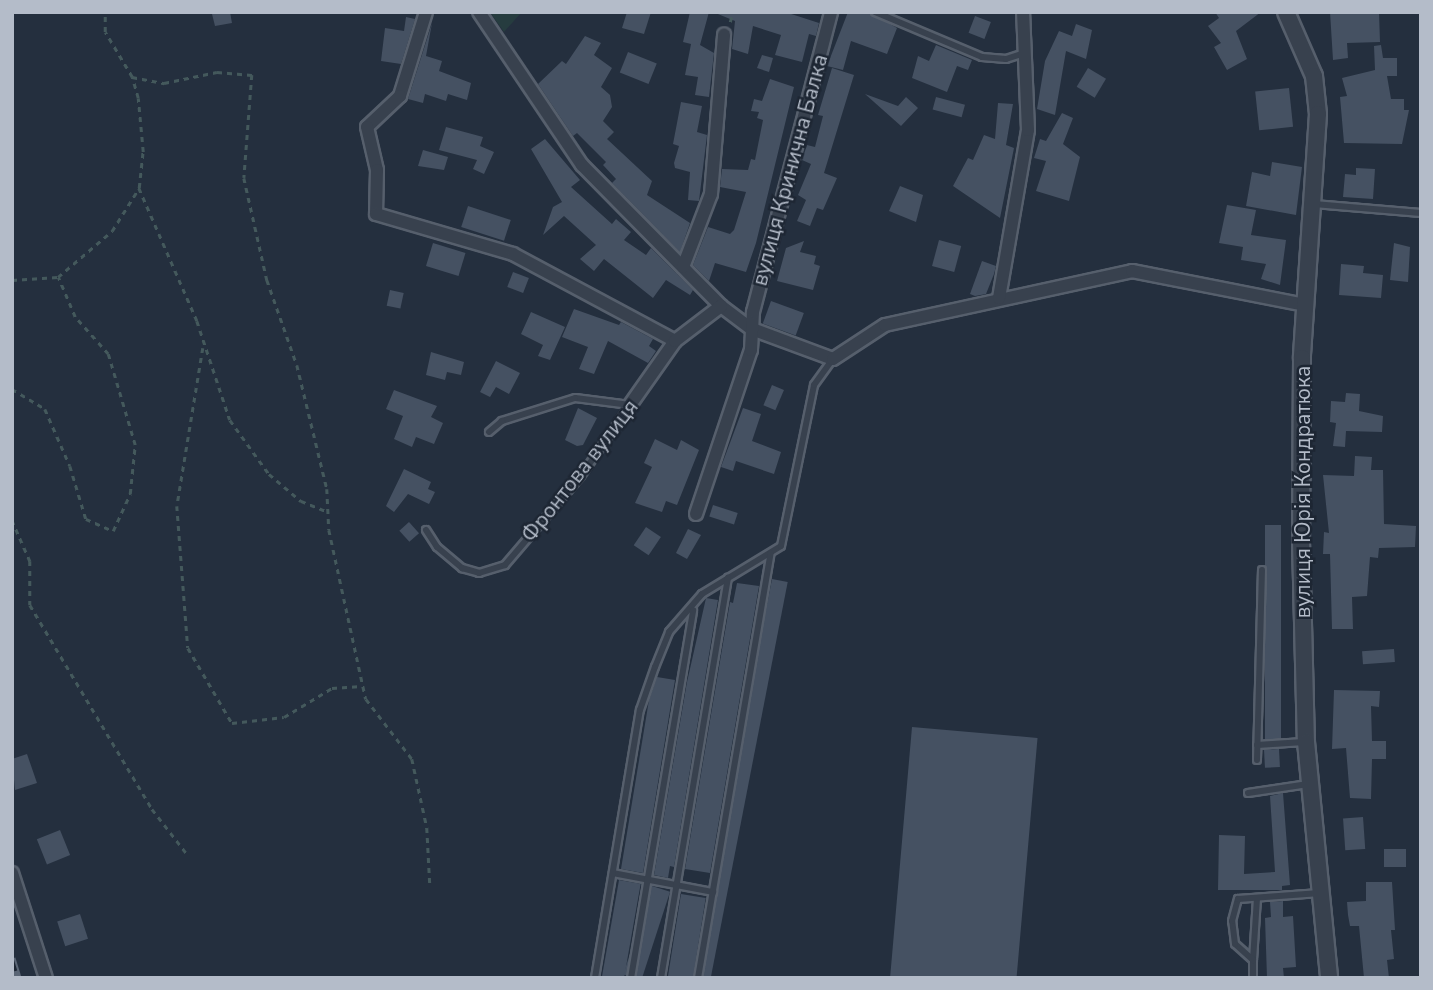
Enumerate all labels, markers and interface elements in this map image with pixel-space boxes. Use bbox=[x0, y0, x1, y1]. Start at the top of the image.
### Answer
street label: вулиця Кринична Балка bbox=[747, 52, 833, 288]
street label: вулиця Юрія Кондратюка bbox=[1290, 366, 1316, 618]
street label: Фронтова вулиця bbox=[517, 395, 643, 547]

